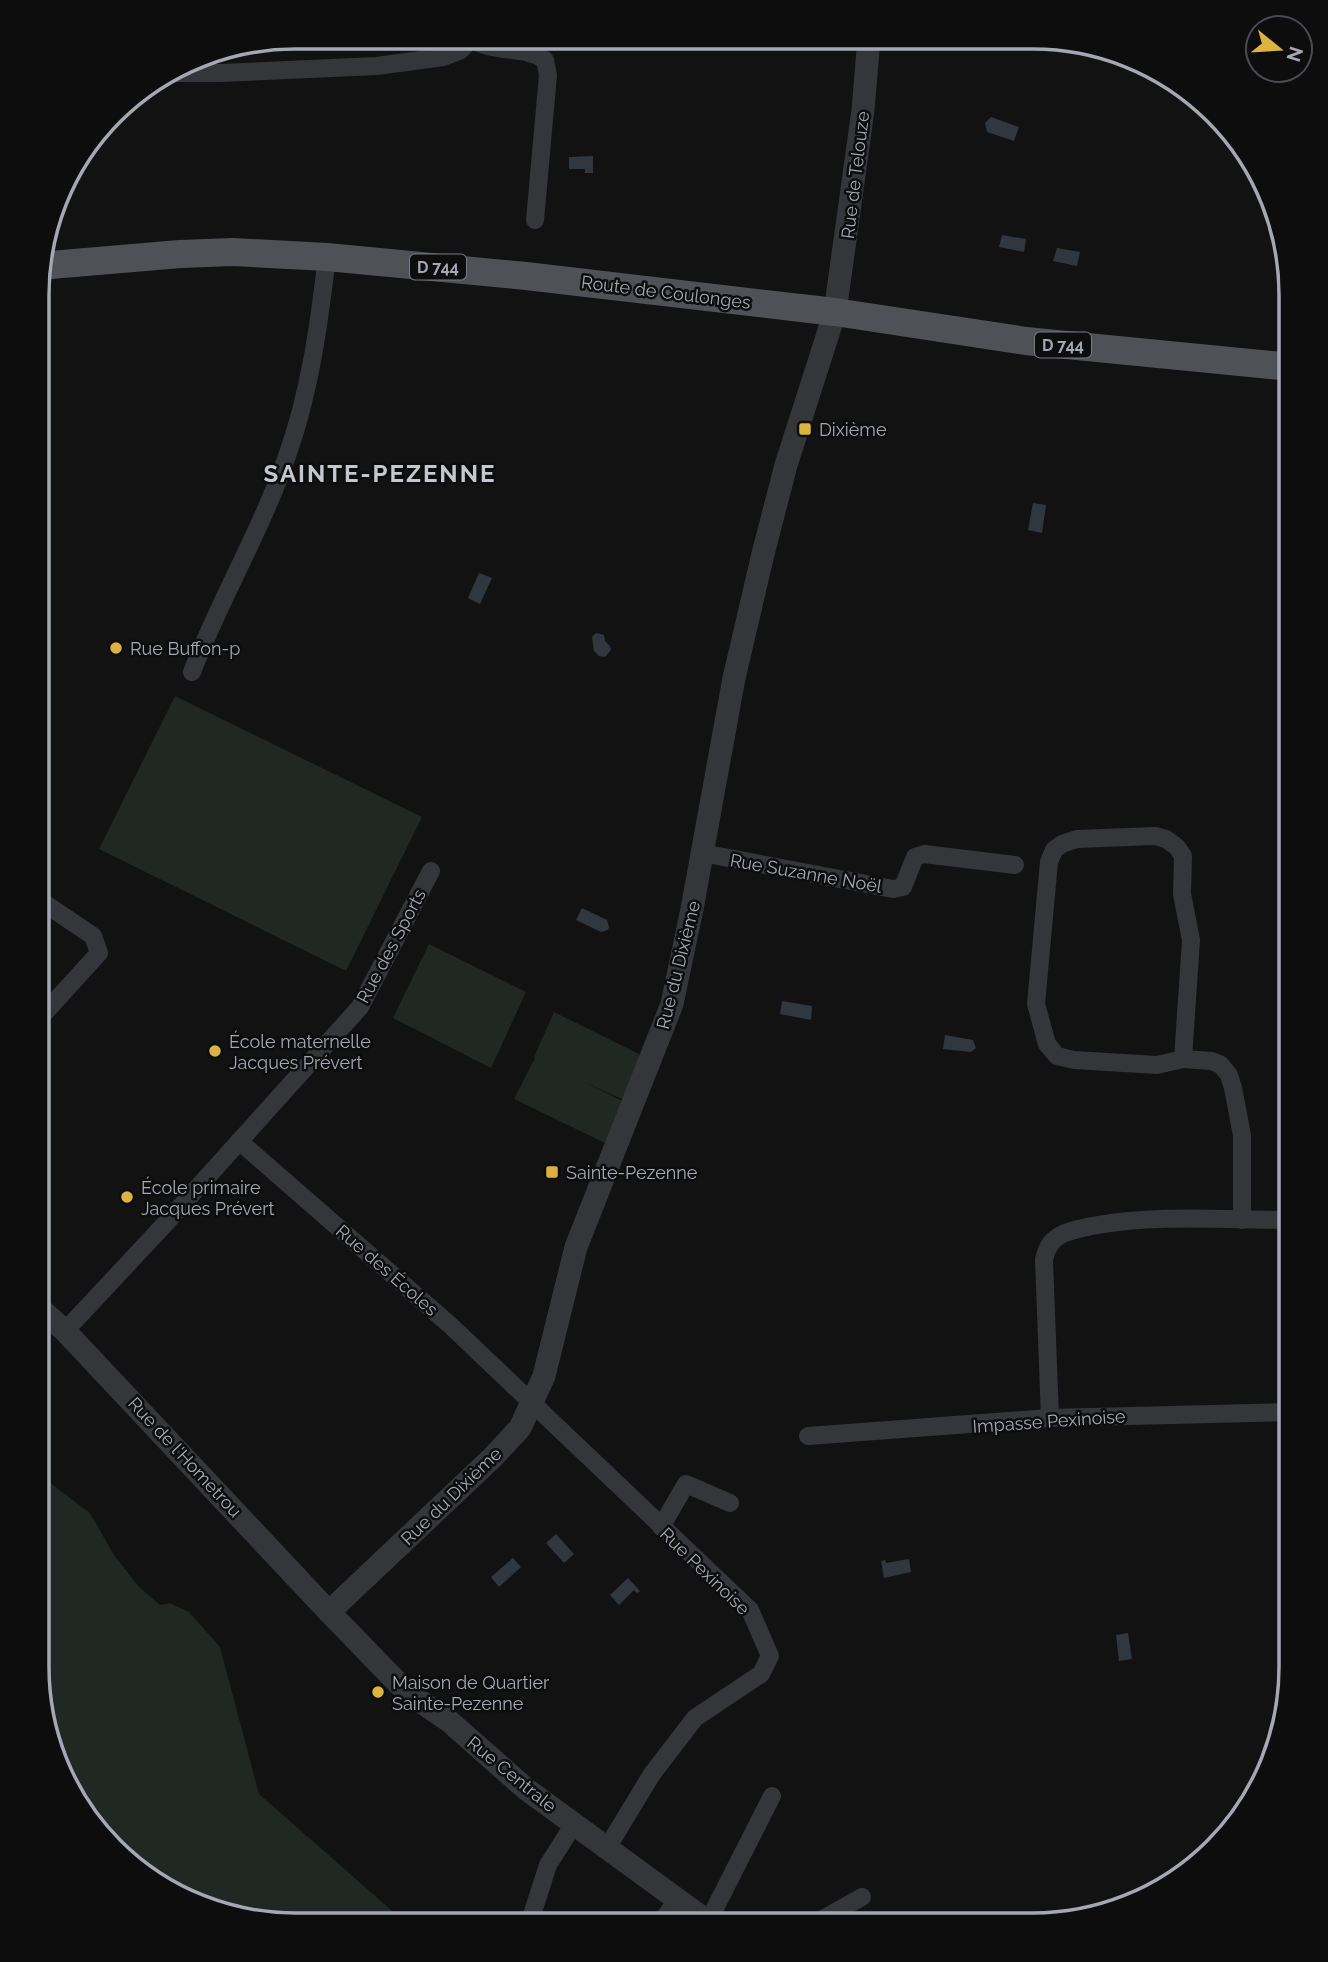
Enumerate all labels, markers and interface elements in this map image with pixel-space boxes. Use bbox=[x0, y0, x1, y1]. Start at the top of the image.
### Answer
north arrow bbox=[1244, 14, 1314, 84]
text: N bbox=[1282, 44, 1308, 65]
street label: Rue de Telouze bbox=[837, 110, 873, 240]
road number: D 744 bbox=[410, 255, 466, 280]
street label: Route de Coulonges bbox=[580, 271, 752, 313]
road number: D 744 bbox=[1035, 332, 1091, 358]
place label: Dixième bbox=[819, 419, 887, 440]
marker: Dixième bbox=[797, 421, 813, 437]
district label: SAINTE-PEZENNE bbox=[264, 459, 496, 488]
place label: Rue Buffon-p bbox=[130, 638, 240, 659]
marker: Rue Buffon-p bbox=[108, 640, 124, 656]
street label: Rue Suzanne Noël bbox=[728, 849, 884, 897]
street label: Rue des Sports bbox=[352, 885, 430, 1007]
street label: Rue du Dixième bbox=[652, 898, 704, 1031]
place label: École maternelle Jacques Prévert bbox=[229, 1030, 371, 1073]
marker: École maternelle Jacques Prévert bbox=[207, 1043, 223, 1059]
place label: Sainte-Pezenne bbox=[566, 1162, 698, 1183]
marker: Sainte-Pezenne bbox=[544, 1164, 560, 1180]
place label: École primaire Jacques Prévert bbox=[141, 1176, 275, 1219]
marker: École primaire Jacques Prévert bbox=[119, 1189, 135, 1205]
street label: Rue des Écoles bbox=[332, 1219, 443, 1320]
street label: Rue de l'Hometrou bbox=[124, 1393, 246, 1521]
street label: Impasse Pexinoise bbox=[972, 1405, 1127, 1437]
street label: Rue du Dixième bbox=[396, 1443, 506, 1549]
street label: Rue Pexinoise bbox=[656, 1523, 754, 1619]
place label: Maison de Quartier Sainte-Pezenne bbox=[392, 1672, 550, 1714]
marker: Maison de Quartier Sainte-Pezenne bbox=[370, 1684, 386, 1700]
street label: Rue Centrale bbox=[463, 1732, 561, 1817]

